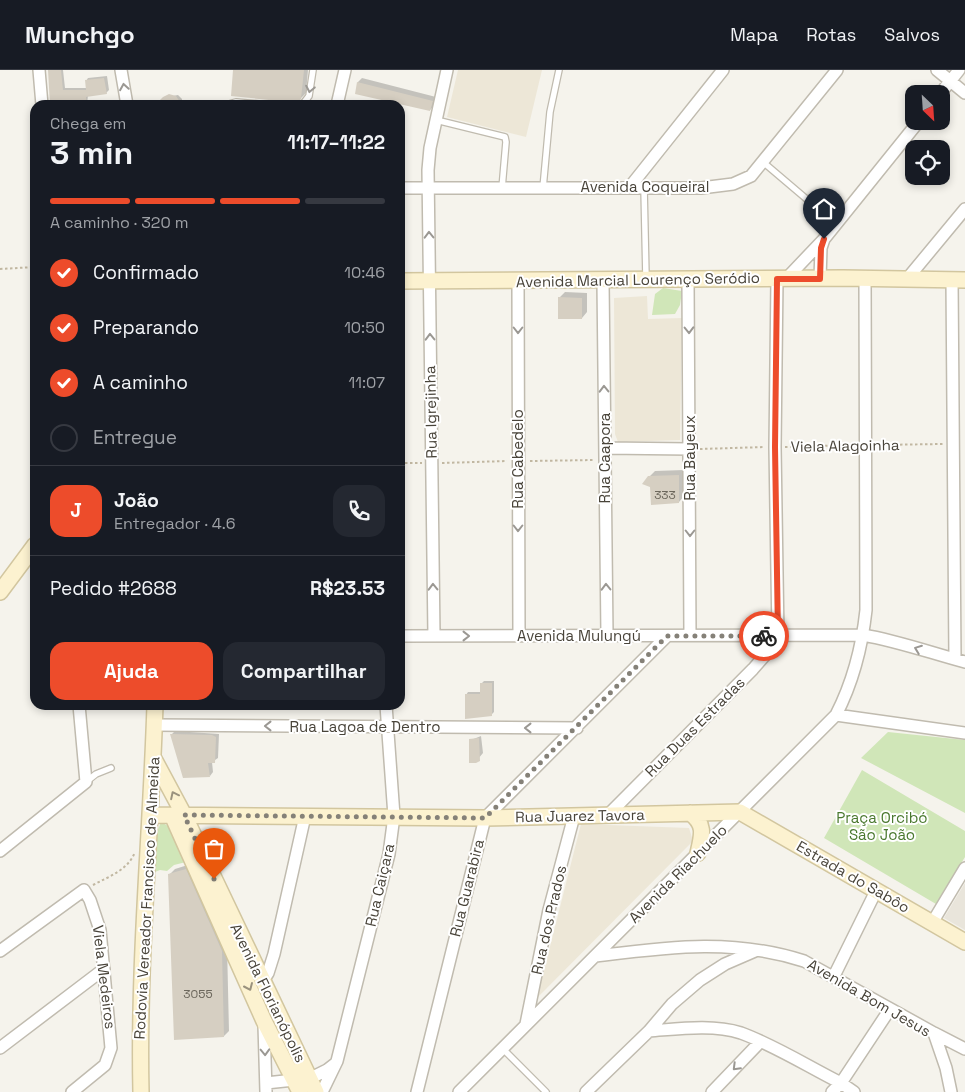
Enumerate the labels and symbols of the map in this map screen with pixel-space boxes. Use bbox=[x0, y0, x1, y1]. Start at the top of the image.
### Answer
one-way arrow bbox=[120, 83, 130, 92]
one-way arrow bbox=[305, 84, 316, 93]
north arrow bbox=[905, 85, 950, 130]
street label: Avenida Coqueiral bbox=[581, 177, 709, 196]
pin bbox=[803, 188, 845, 239]
one-way arrow bbox=[423, 230, 434, 238]
street label: Avenida Marcial Lourenço Seródio bbox=[516, 268, 760, 291]
one-way arrow bbox=[684, 326, 694, 334]
one-way arrow bbox=[513, 327, 523, 335]
one-way arrow bbox=[425, 333, 435, 340]
street label: Rua Igrejinha bbox=[420, 365, 441, 459]
one-way arrow bbox=[599, 385, 610, 393]
street label: Rua Cabedelo bbox=[508, 409, 527, 509]
street label: Rua Caapora bbox=[595, 412, 614, 503]
street label: Rua Bayeux bbox=[680, 415, 699, 501]
street label: Viela Alagoinha bbox=[790, 435, 900, 456]
house number: 333 bbox=[654, 487, 676, 503]
one-way arrow bbox=[513, 524, 523, 532]
one-way arrow bbox=[685, 530, 695, 537]
one-way arrow bbox=[601, 582, 611, 590]
one-way arrow bbox=[428, 583, 438, 590]
courier bbox=[739, 611, 789, 661]
street label: Avenida Mulungú bbox=[517, 626, 641, 645]
one-way arrow bbox=[462, 631, 470, 641]
one-way arrow bbox=[914, 645, 923, 655]
street label: Rua Duas Estradas bbox=[641, 673, 749, 781]
street label: Rua Lagoa de Dentro bbox=[290, 717, 440, 736]
one-way arrow bbox=[264, 721, 272, 731]
one-way arrow bbox=[524, 723, 532, 733]
street label: Rodovia Vereador Francisco de Almeida bbox=[130, 756, 163, 1040]
one-way arrow bbox=[170, 791, 181, 800]
street label: Rua Juarez Tavora bbox=[515, 805, 645, 826]
park label: Praça Orcibó São João bbox=[836, 808, 928, 844]
street label: Avenida Riachuelo bbox=[624, 820, 731, 927]
pin bbox=[193, 828, 235, 879]
street label: Estrada do Sabôo bbox=[793, 836, 913, 917]
street label: Rua Guarabira bbox=[445, 837, 488, 939]
street label: Rua Caiçara bbox=[361, 841, 398, 928]
street label: Rua dos Prados bbox=[527, 863, 570, 976]
street label: Avenida Florianópolis bbox=[226, 920, 310, 1066]
street label: Viela Medeiros bbox=[89, 924, 120, 1030]
street label: Avenida Bom Jesus bbox=[804, 955, 934, 1041]
one-way arrow bbox=[243, 982, 253, 991]
house number: 3055 bbox=[183, 986, 213, 1002]
one-way arrow bbox=[260, 1048, 270, 1056]
one-way arrow bbox=[733, 1061, 742, 1070]

